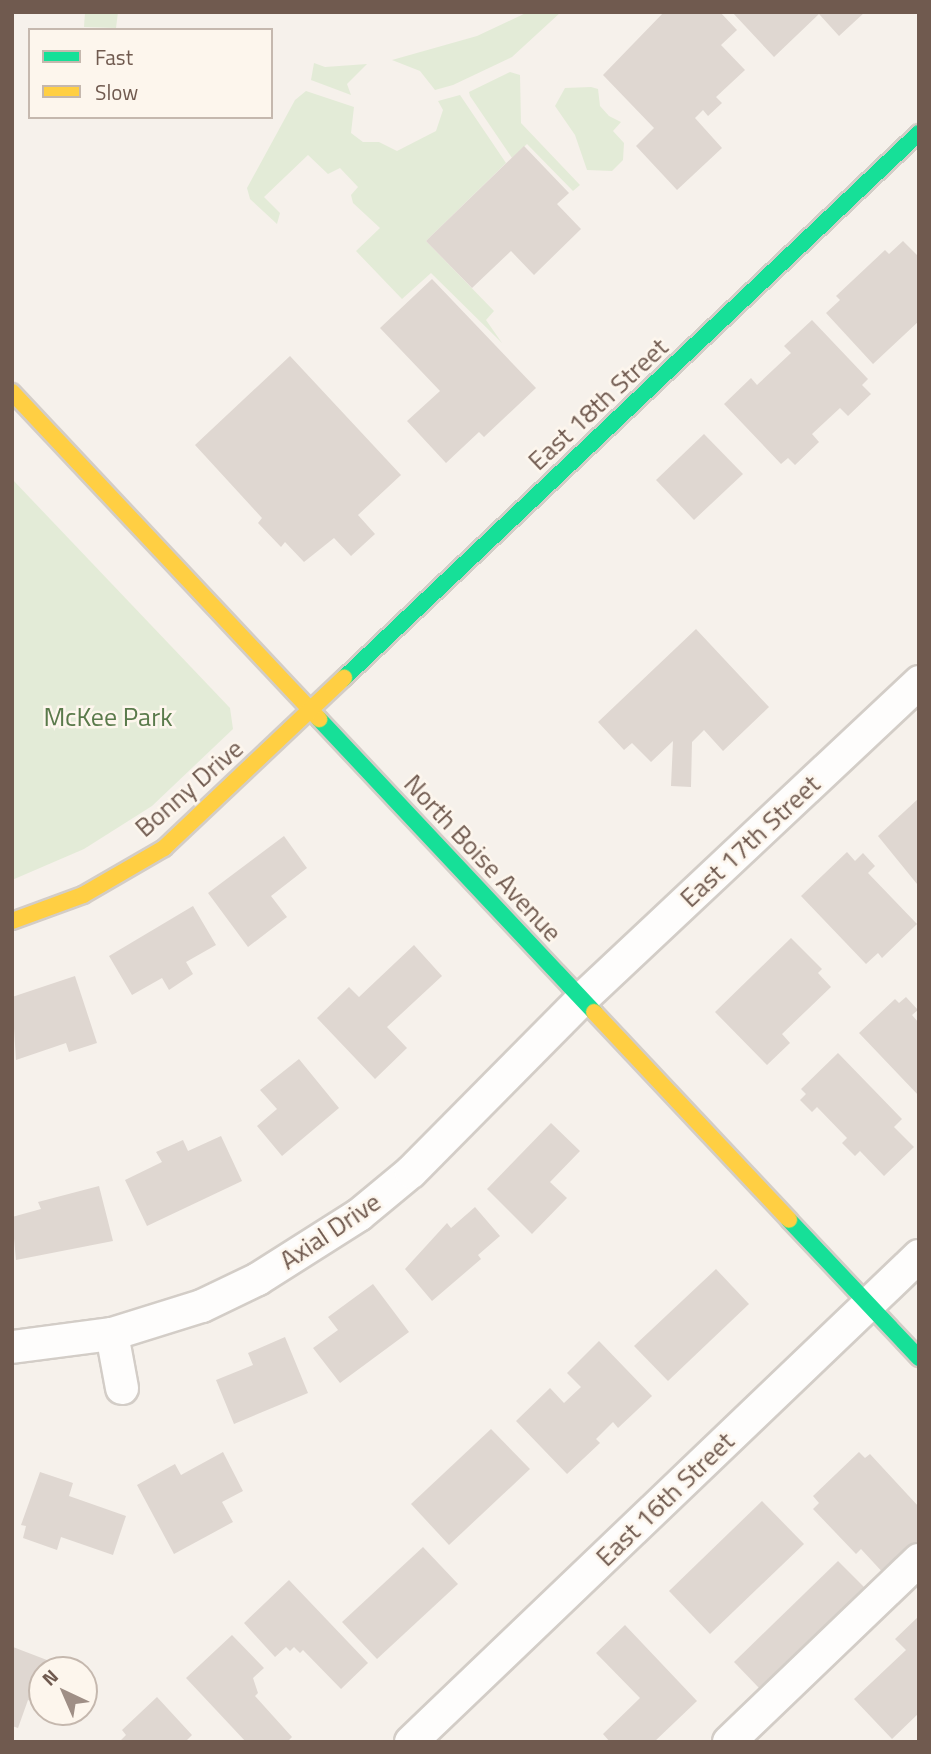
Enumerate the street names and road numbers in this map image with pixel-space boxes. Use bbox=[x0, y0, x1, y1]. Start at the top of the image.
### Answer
street label: East 18th Street bbox=[522, 331, 674, 477]
street label: Bonny Drive bbox=[129, 733, 249, 843]
street label: North Boise Avenue bbox=[398, 768, 568, 948]
street label: East 17th Street bbox=[674, 768, 826, 914]
street label: Axial Drive bbox=[274, 1186, 386, 1276]
street label: East 16th Street bbox=[590, 1426, 740, 1572]

